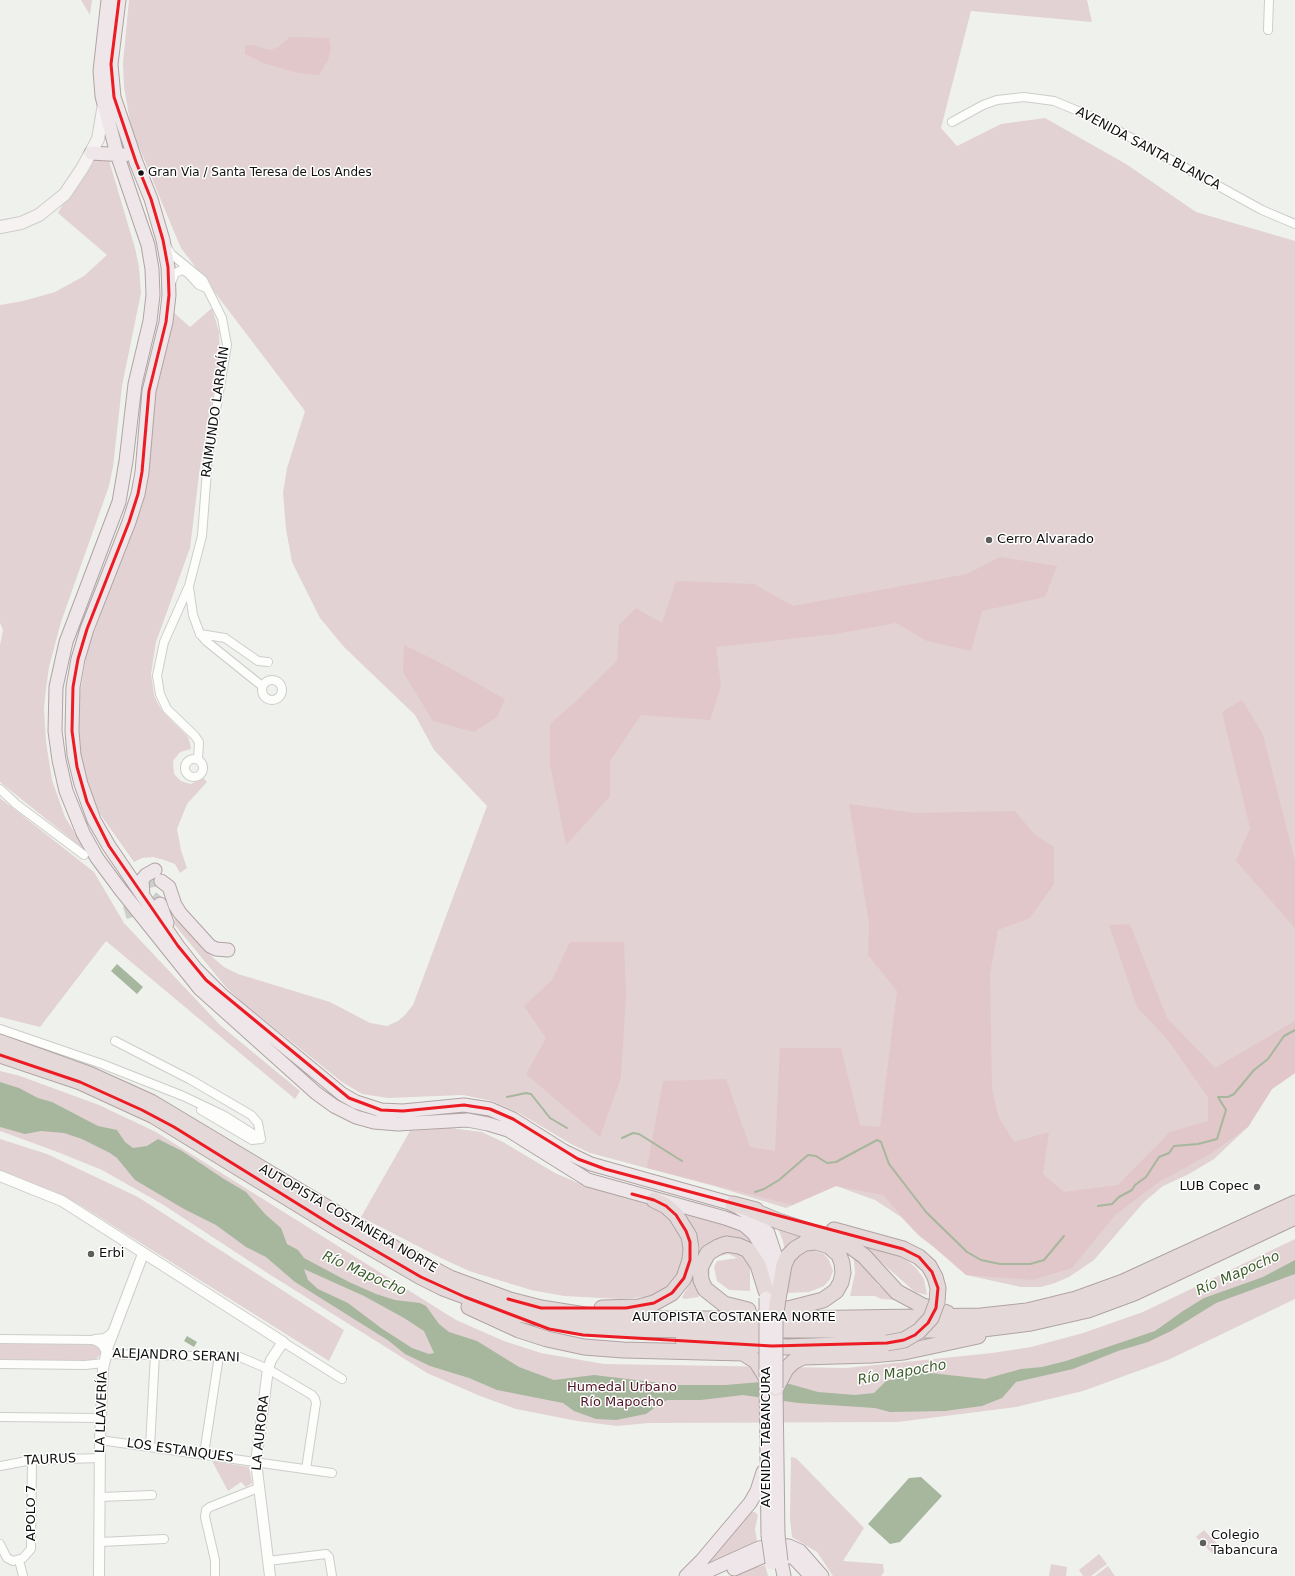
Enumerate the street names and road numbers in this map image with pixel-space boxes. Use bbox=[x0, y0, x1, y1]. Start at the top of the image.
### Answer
street label: AVENIDA SANTA BLANCA bbox=[1073, 104, 1223, 194]
street label: RAIMUNDO LARRAÍN bbox=[199, 345, 233, 479]
street label: AUTOPISTA COSTANERA NORTE bbox=[256, 1161, 440, 1277]
street label: AUTOPISTA COSTANERA NORTE bbox=[632, 1310, 836, 1326]
street label: ALEJANDRO SERANI bbox=[112, 1346, 240, 1366]
street label: AVENIDA TABANCURA bbox=[759, 1367, 775, 1507]
street label: LA LLAVERÍA bbox=[93, 1371, 111, 1453]
street label: LA AURORA bbox=[249, 1395, 273, 1471]
street label: LOS ESTANQUES bbox=[126, 1436, 234, 1466]
street label: TAURUS bbox=[24, 1451, 76, 1469]
street label: APOLO 7 bbox=[24, 1485, 40, 1541]

